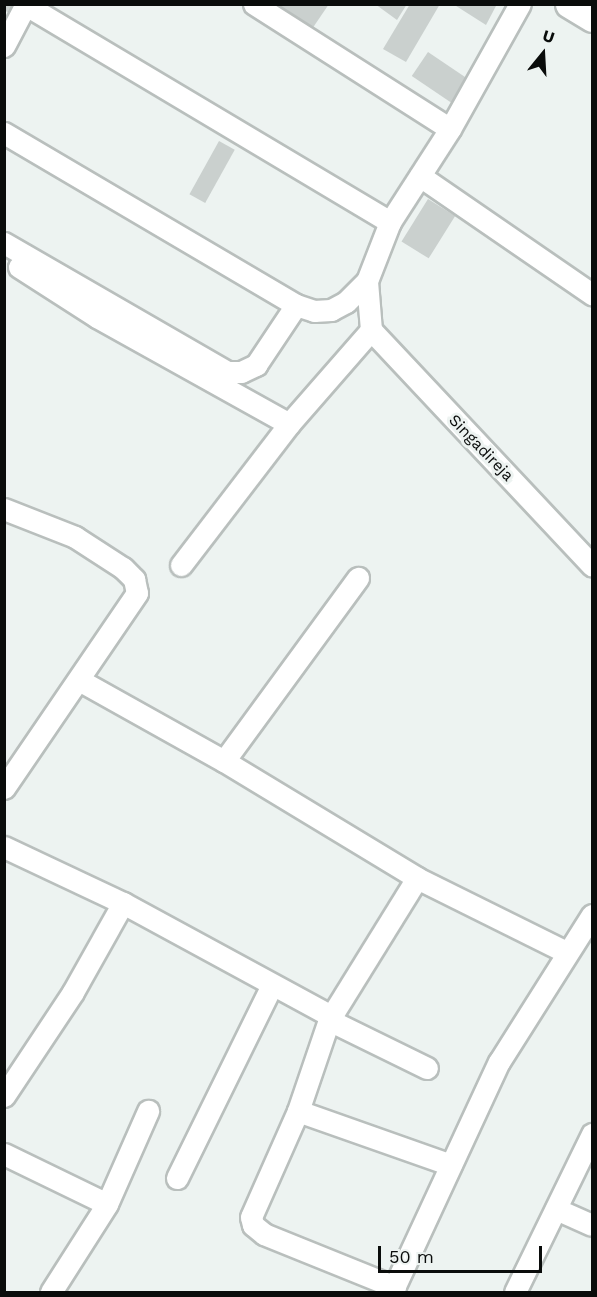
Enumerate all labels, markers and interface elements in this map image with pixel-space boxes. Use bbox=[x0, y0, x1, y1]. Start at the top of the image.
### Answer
north arrow bbox=[513, 24, 573, 84]
text: U bbox=[540, 26, 557, 47]
street label: Singadireja bbox=[445, 411, 517, 485]
scale bar bbox=[381, 1234, 544, 1272]
text: 50 m bbox=[389, 1246, 434, 1267]

